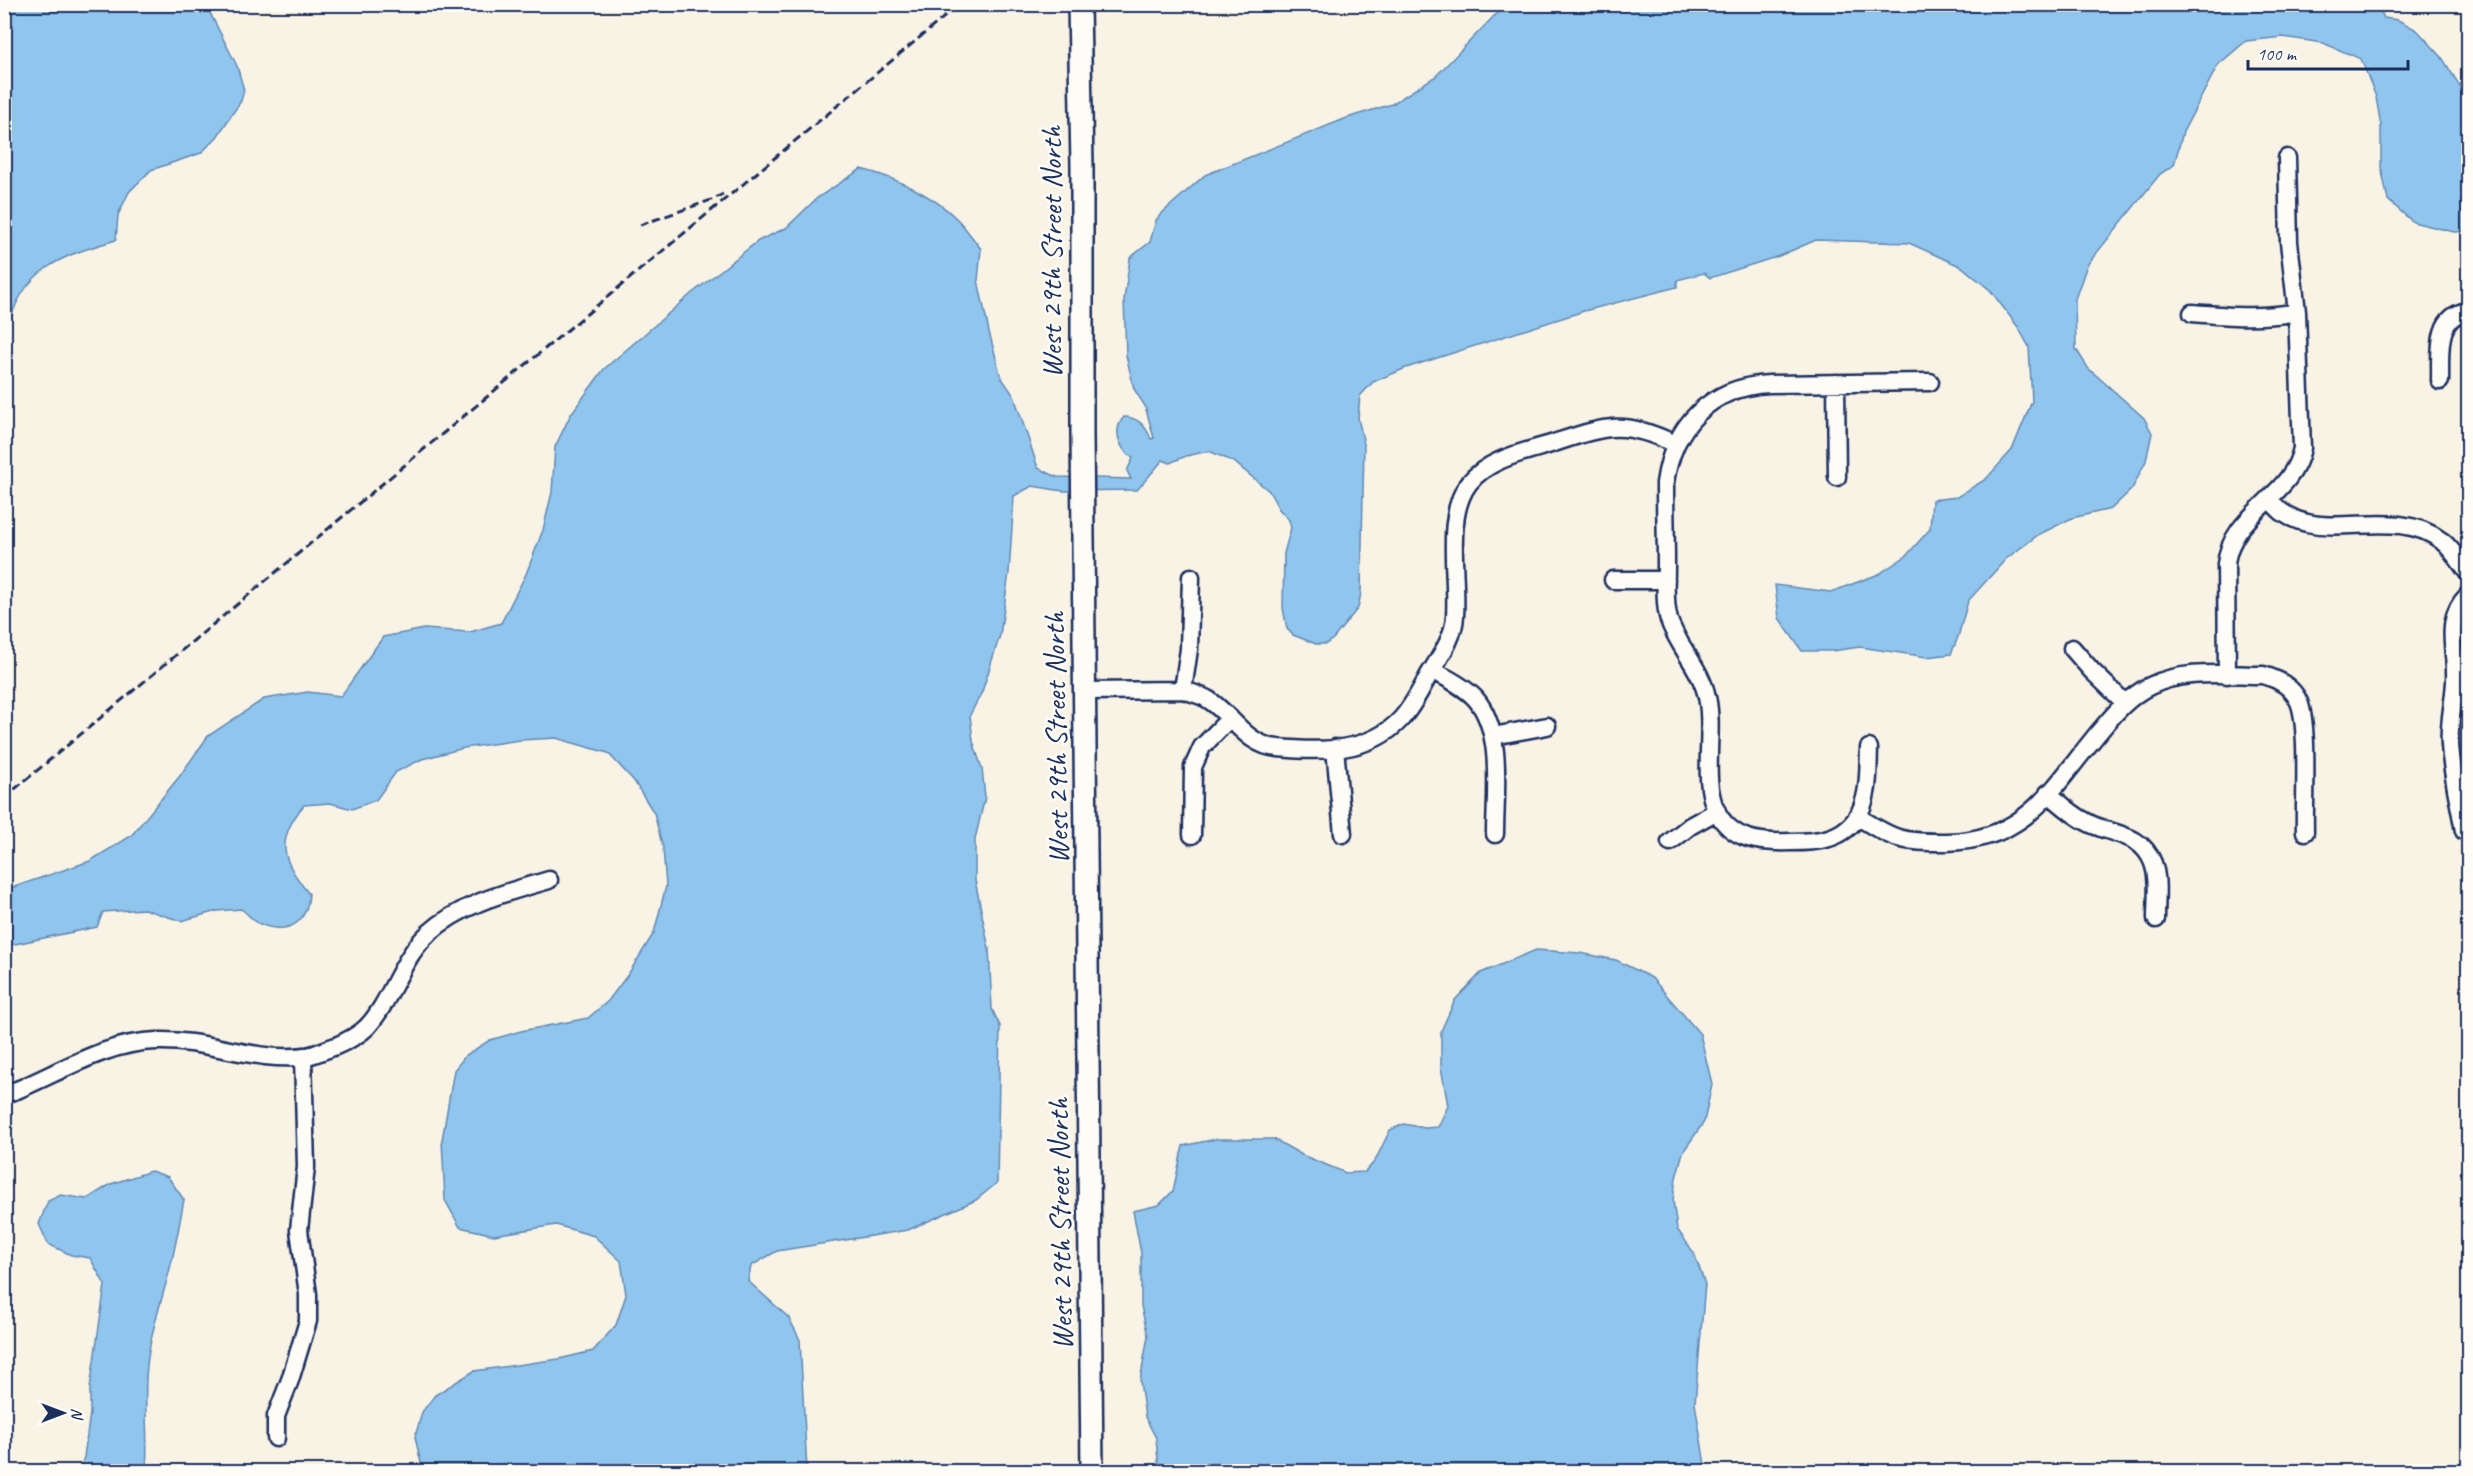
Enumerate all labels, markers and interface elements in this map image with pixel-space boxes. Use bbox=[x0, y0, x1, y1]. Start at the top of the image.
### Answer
scale bar bbox=[2248, 33, 2408, 71]
text: 100 m bbox=[2257, 43, 2298, 65]
street label: West 29th Street North bbox=[1032, 125, 1070, 378]
street label: West 29th Street North bbox=[1035, 610, 1077, 864]
street label: West 29th Street North bbox=[1039, 1096, 1081, 1350]
north arrow bbox=[33, 1383, 93, 1443]
text: N bbox=[67, 1408, 87, 1421]

